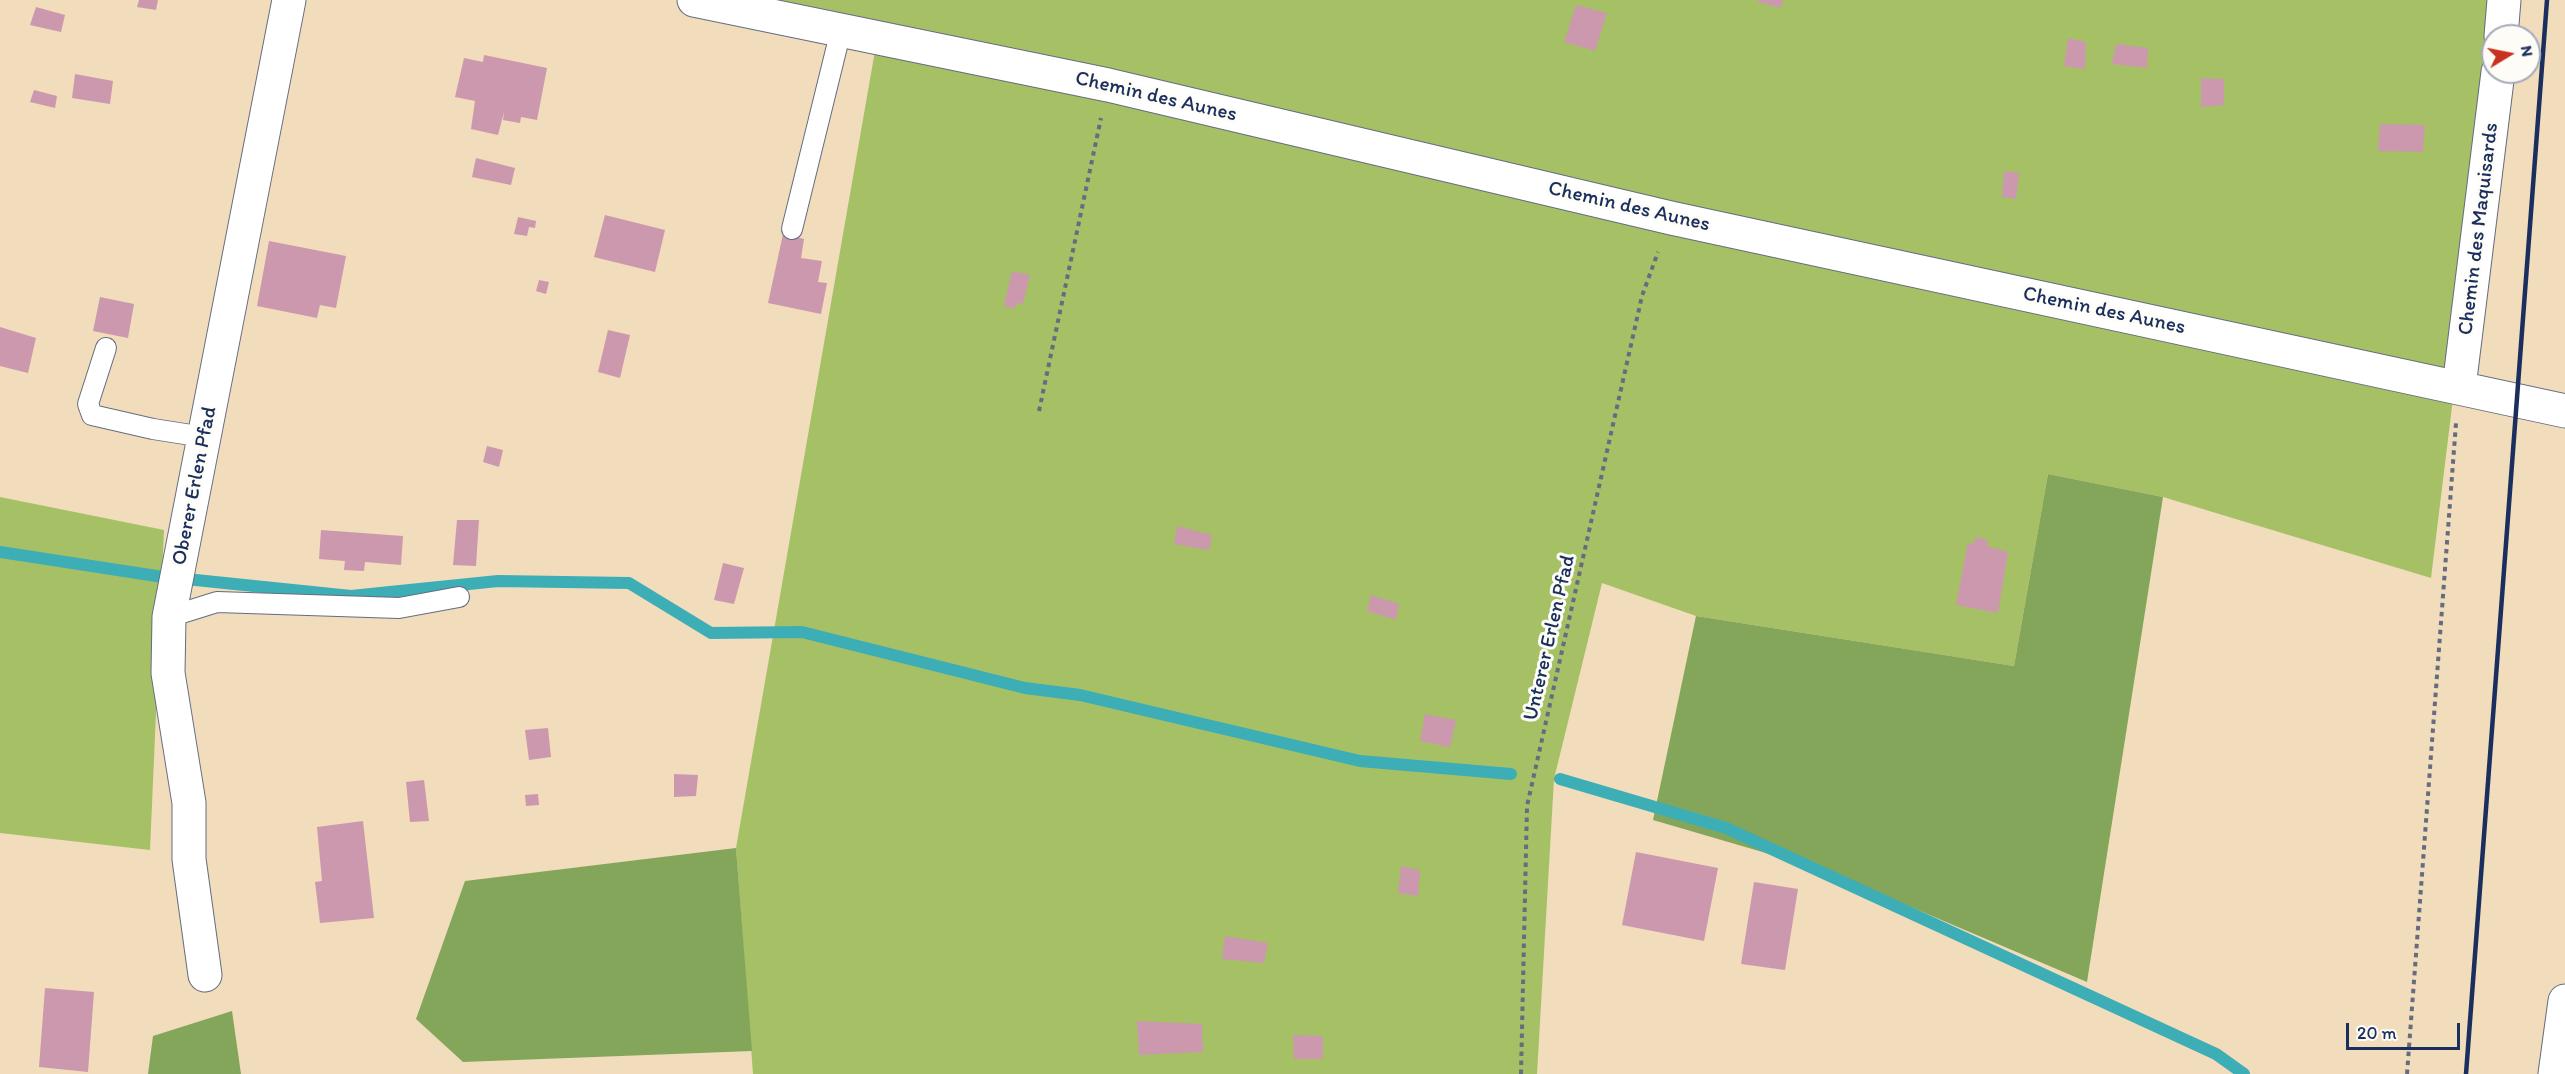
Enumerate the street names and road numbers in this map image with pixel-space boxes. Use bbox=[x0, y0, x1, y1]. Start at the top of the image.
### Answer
street label: Chemin des Aunes bbox=[1073, 66, 1239, 128]
street label: Chemin des Maquisards bbox=[2453, 121, 2505, 337]
street label: Chemin des Aunes bbox=[1546, 176, 1712, 238]
street label: Chemin des Aunes bbox=[2021, 281, 2187, 341]
street label: Oberer Erlen Pfad bbox=[167, 404, 223, 568]
street label: Unterer Erlen Pfad bbox=[1519, 553, 1581, 723]

